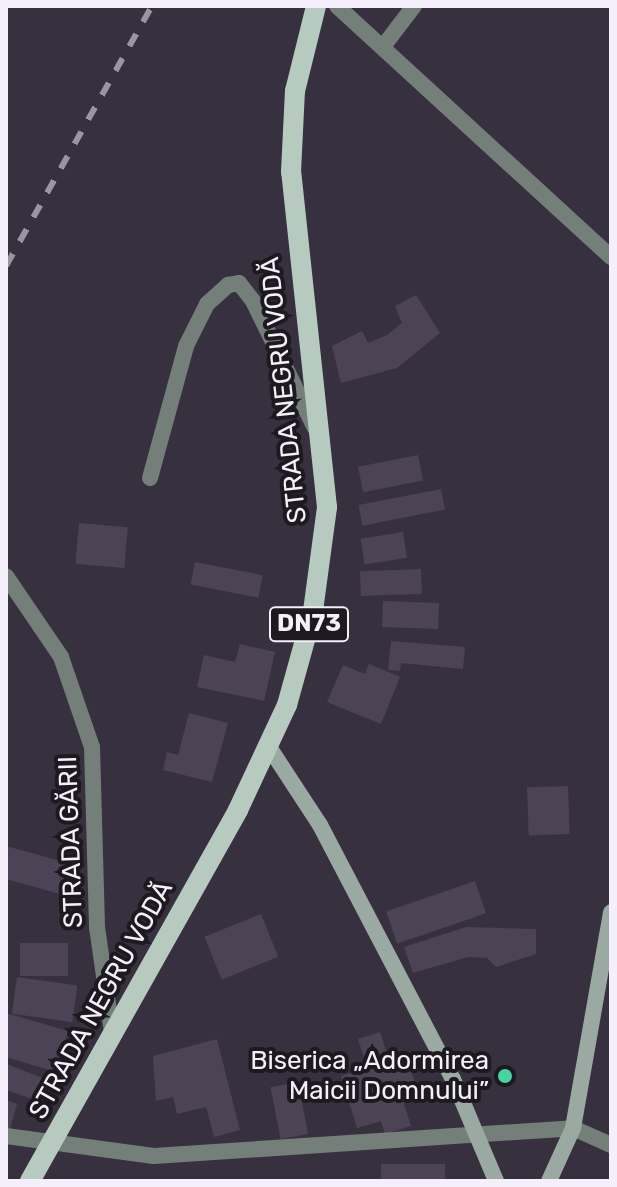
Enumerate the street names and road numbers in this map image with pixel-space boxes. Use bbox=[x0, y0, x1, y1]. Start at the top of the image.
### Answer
street label: STRADA NEGRU VODĂ bbox=[254, 255, 314, 525]
road number: DN73 bbox=[267, 604, 351, 644]
street label: STRADA GĂRII bbox=[52, 755, 90, 929]
street label: STRADA NEGRU VODĂ bbox=[22, 875, 180, 1125]

